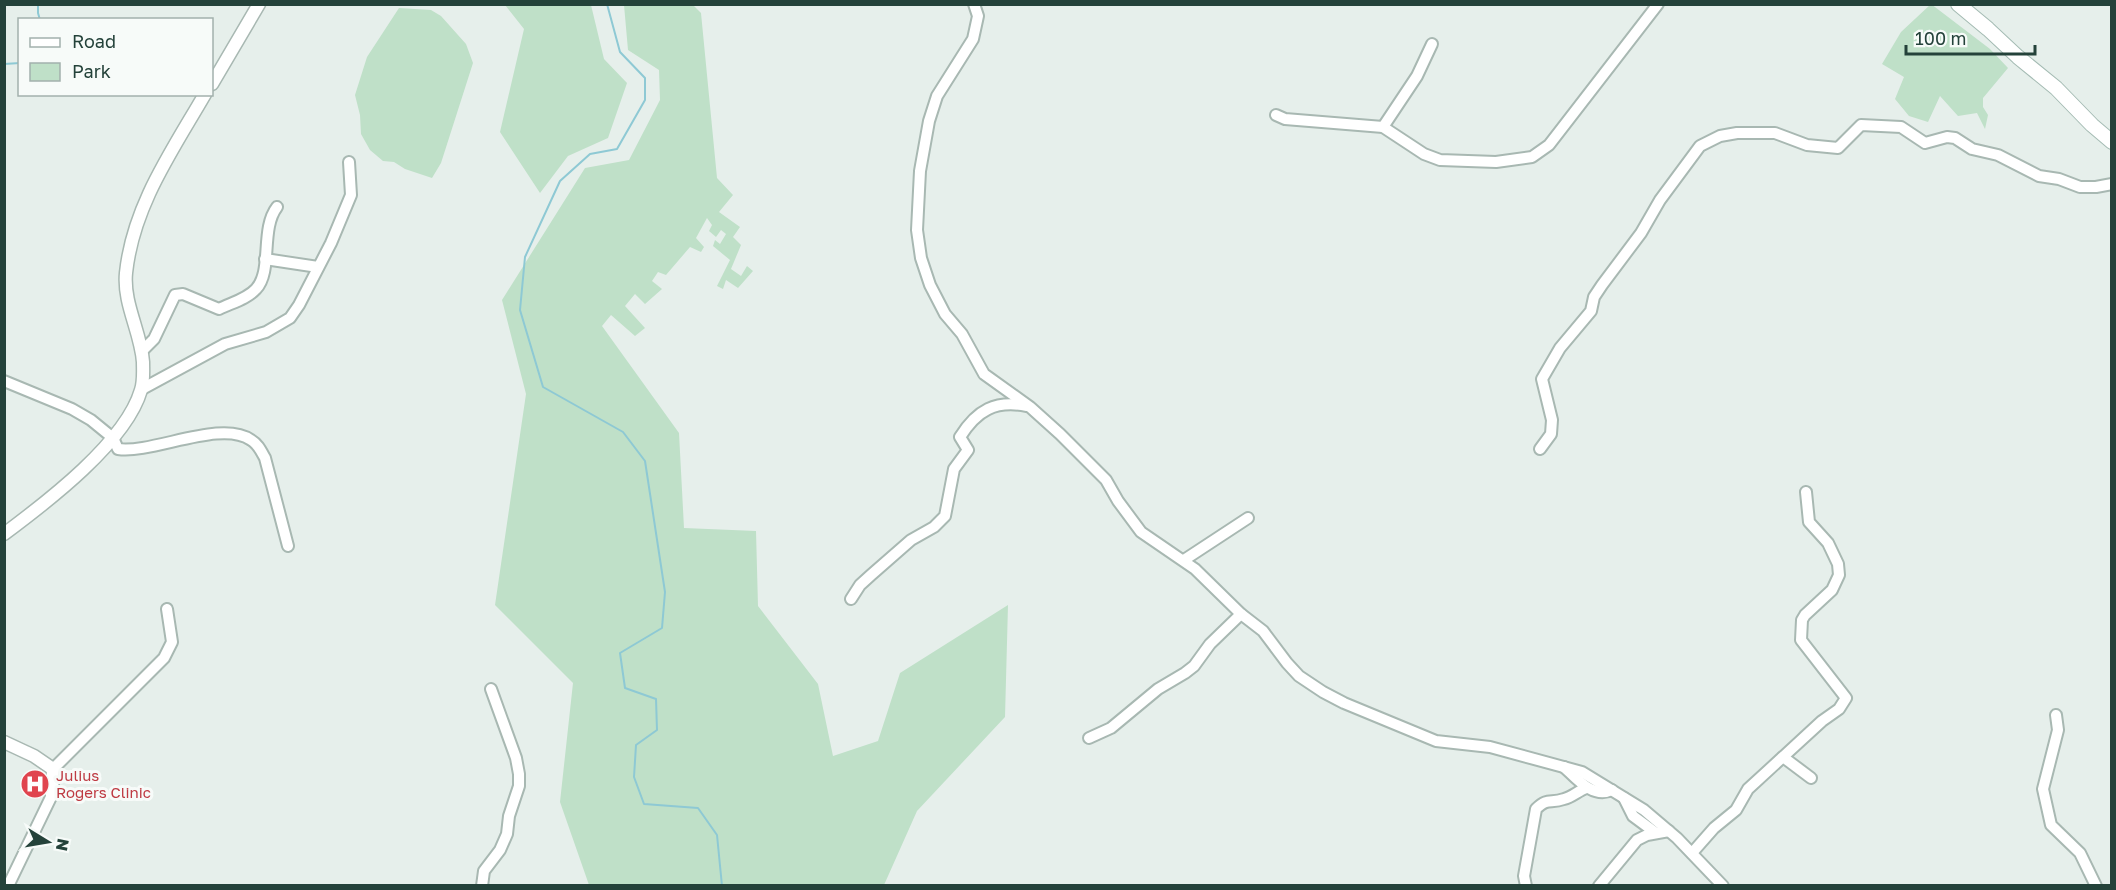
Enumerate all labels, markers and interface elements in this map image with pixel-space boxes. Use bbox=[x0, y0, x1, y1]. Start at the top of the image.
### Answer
legend bbox=[18, 18, 213, 96]
scale bar bbox=[1906, 18, 2035, 56]
text: 100 m bbox=[1915, 27, 1966, 49]
text: Road bbox=[72, 30, 116, 52]
text: Park bbox=[72, 60, 111, 82]
place label: Julius Rogers Clinic bbox=[56, 766, 151, 801]
hospital icon: Julius Rogers Clinic bbox=[19, 768, 51, 800]
north arrow bbox=[18, 812, 78, 872]
text: N bbox=[52, 837, 74, 853]

